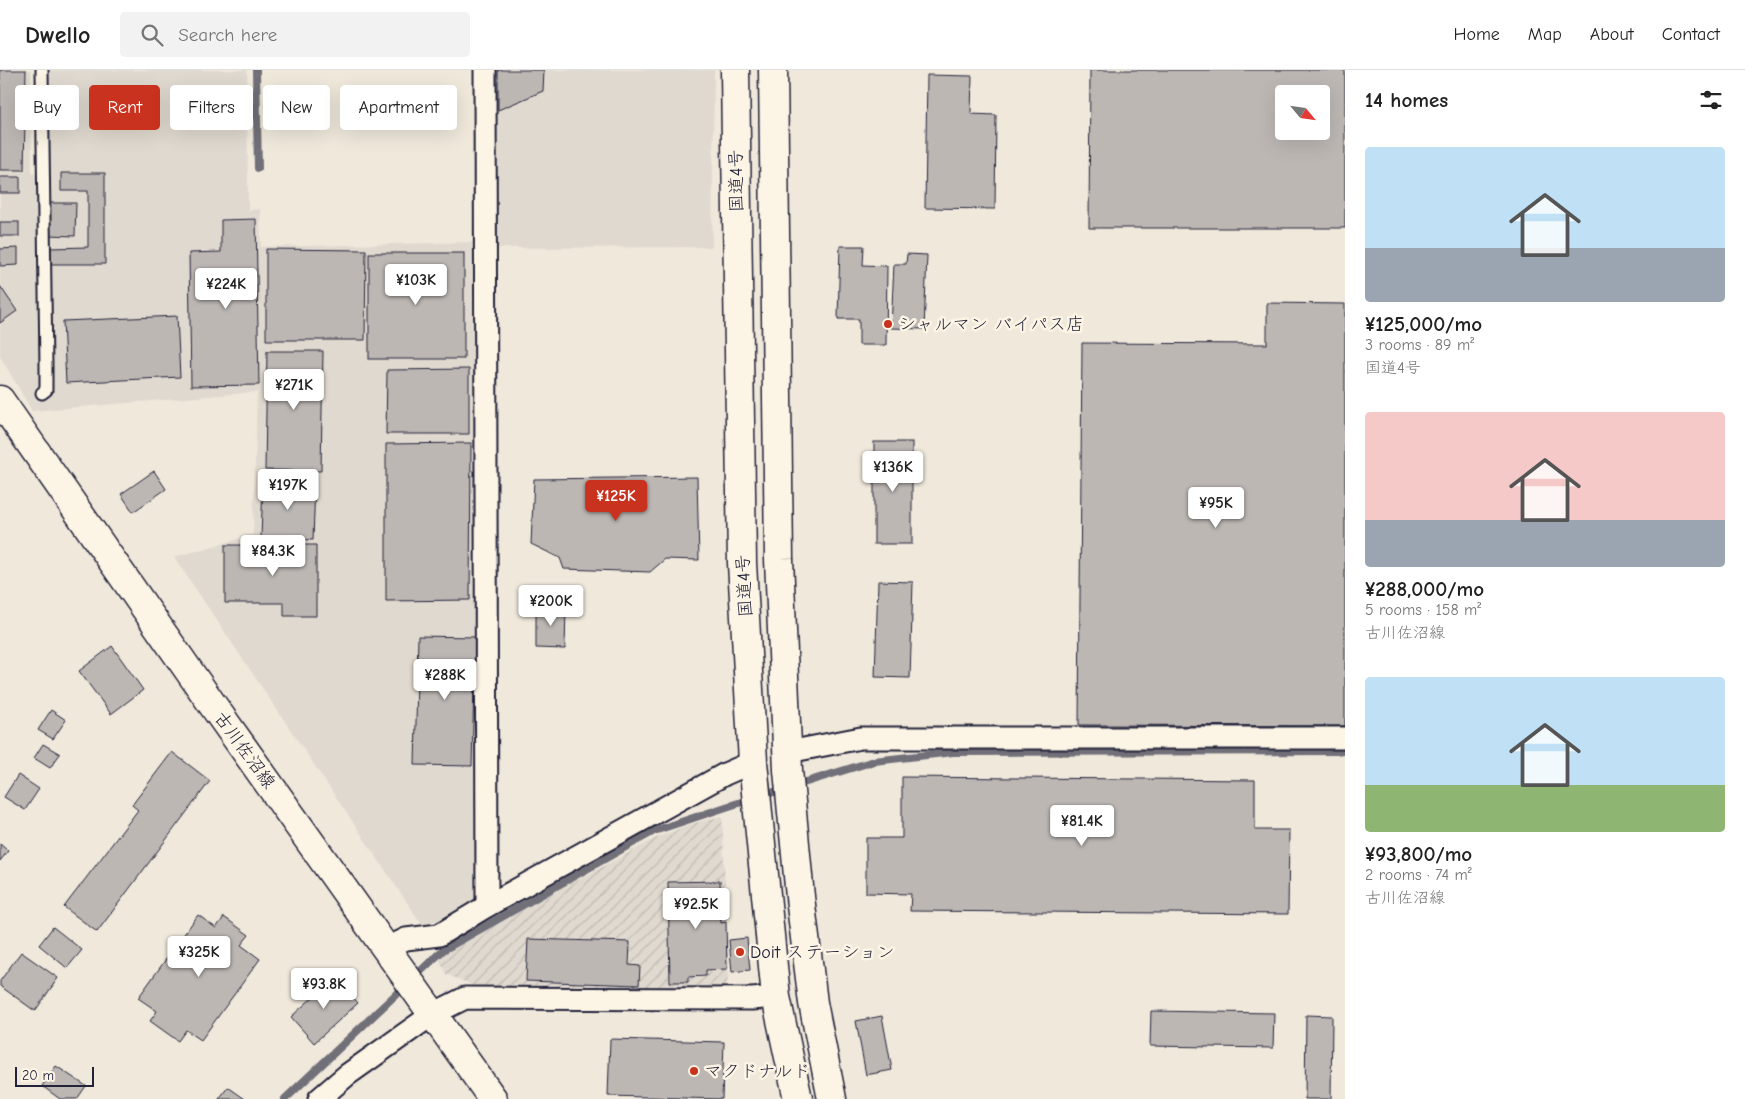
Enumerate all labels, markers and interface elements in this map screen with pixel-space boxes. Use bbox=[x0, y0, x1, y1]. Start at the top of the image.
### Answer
search box bbox=[120, 12, 470, 57]
text: Dwello bbox=[25, 21, 90, 49]
icon: search bbox=[138, 21, 166, 49]
text: Search here bbox=[178, 24, 277, 46]
text: Home bbox=[1453, 24, 1500, 45]
text: Map bbox=[1528, 24, 1562, 45]
text: About bbox=[1590, 24, 1634, 45]
text: Contact bbox=[1662, 24, 1720, 45]
chip: Buy bbox=[15, 85, 79, 130]
chip: Rent bbox=[89, 85, 160, 130]
chip: Filters bbox=[170, 85, 253, 130]
chip: New bbox=[263, 85, 330, 130]
chip: Apartment bbox=[340, 85, 457, 130]
north arrow bbox=[1275, 85, 1330, 140]
map controls bbox=[1275, 85, 1330, 140]
icon: filters bbox=[1697, 86, 1725, 114]
text: 14 homes bbox=[1365, 88, 1448, 112]
street label: 国道4号 bbox=[725, 149, 748, 213]
icon: home bbox=[1500, 180, 1590, 270]
pin: ¥103K bbox=[381, 264, 451, 306]
pin: ¥224K bbox=[191, 268, 261, 310]
text: ¥103K bbox=[396, 271, 436, 289]
text: ¥224K bbox=[206, 275, 246, 293]
text: ¥125,000/mo bbox=[1365, 312, 1482, 336]
place label: シャルマン バイパス店 bbox=[898, 314, 1084, 335]
marker: シャルマン バイパス店 bbox=[882, 318, 894, 330]
text: 3 rooms · 89 m² bbox=[1365, 336, 1474, 354]
text: 国道4号 bbox=[1365, 359, 1421, 377]
pin: ¥271K bbox=[259, 368, 329, 411]
text: ¥271K bbox=[275, 376, 313, 394]
icon: home bbox=[1500, 445, 1590, 535]
pin: ¥136K bbox=[858, 450, 928, 493]
text: ¥136K bbox=[873, 458, 913, 476]
pin: ¥197K bbox=[253, 468, 323, 511]
text: ¥197K bbox=[269, 476, 307, 494]
pin: ¥125K bbox=[581, 480, 651, 522]
pin: ¥95K bbox=[1186, 486, 1246, 529]
text: ¥125K bbox=[596, 487, 636, 505]
text: ¥95K bbox=[1199, 494, 1233, 512]
pin: ¥84.3K bbox=[232, 534, 314, 577]
text: ¥84.3K bbox=[251, 542, 295, 560]
street label: 国道4号 bbox=[732, 554, 757, 618]
text: ¥288,000/mo bbox=[1365, 577, 1484, 601]
pin: ¥200K bbox=[516, 584, 586, 627]
text: ¥200K bbox=[529, 592, 573, 610]
text: 5 rooms · 158 m² bbox=[1365, 601, 1481, 619]
text: 古川佐沼線 bbox=[1365, 624, 1445, 642]
pin: ¥288K bbox=[410, 658, 480, 701]
text: ¥288K bbox=[424, 666, 466, 684]
street label: 古川佐沼線 bbox=[210, 708, 280, 793]
icon: home bbox=[1500, 710, 1590, 800]
pin: ¥81.4K bbox=[1041, 804, 1123, 847]
text: ¥81.4K bbox=[1061, 812, 1103, 830]
text: ¥93,800/mo bbox=[1365, 842, 1472, 866]
text: 2 rooms · 74 m² bbox=[1365, 866, 1472, 884]
pin: ¥92.5K bbox=[655, 888, 737, 930]
text: 古川佐沼線 bbox=[1365, 889, 1445, 907]
text: ¥92.5K bbox=[674, 895, 718, 913]
pin: ¥325K bbox=[164, 936, 234, 978]
place label: Doit ステーション bbox=[750, 942, 895, 963]
text: ¥325K bbox=[178, 943, 220, 961]
marker: Doit ステーション bbox=[734, 946, 746, 958]
pin: ¥93.8K bbox=[283, 968, 365, 1010]
text: ¥93.8K bbox=[302, 975, 346, 993]
place label: マクドナルド bbox=[704, 1061, 811, 1082]
scale bar bbox=[15, 1064, 94, 1087]
marker: マクドナルド bbox=[688, 1065, 700, 1077]
text: 20 m bbox=[22, 1067, 54, 1084]

